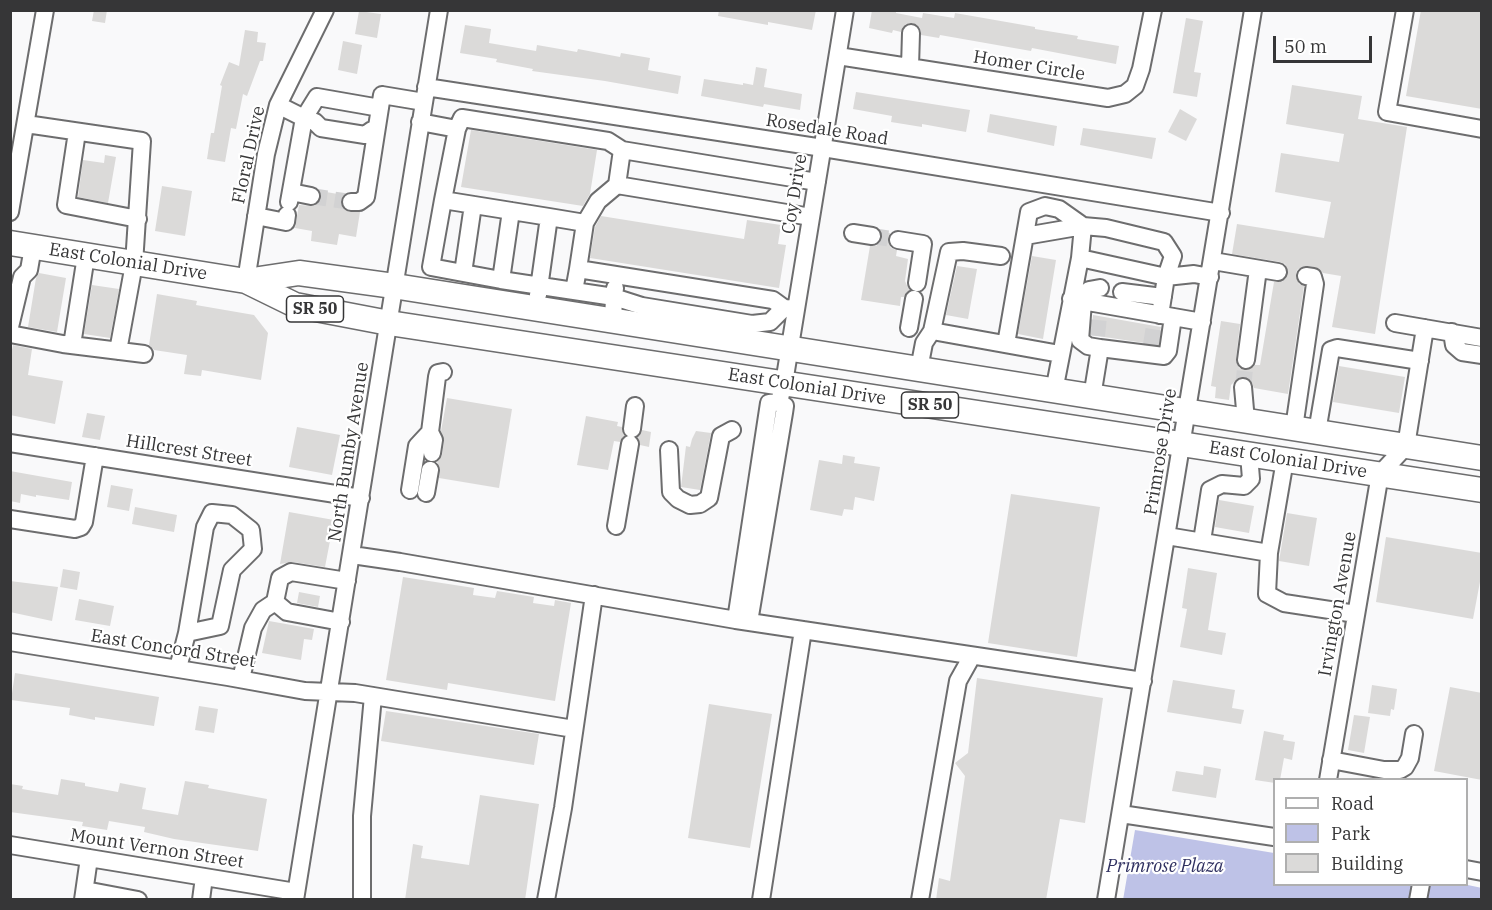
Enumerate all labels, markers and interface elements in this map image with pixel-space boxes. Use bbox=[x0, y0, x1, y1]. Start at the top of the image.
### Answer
scale bar bbox=[1276, 24, 1375, 62]
text: 50 m bbox=[1284, 35, 1327, 58]
street label: Homer Circle bbox=[972, 46, 1086, 86]
street label: Floral Drive bbox=[228, 104, 270, 206]
street label: Rosedale Road bbox=[764, 110, 890, 150]
street label: Coy Drive bbox=[778, 152, 812, 236]
street label: East Colonial Drive bbox=[47, 239, 209, 285]
road number: SR 50 bbox=[286, 296, 344, 322]
street label: North Bumby Avenue bbox=[324, 360, 374, 544]
street label: East Colonial Drive bbox=[726, 364, 888, 410]
street label: Primrose Drive bbox=[1140, 387, 1182, 517]
road number: SR 50 bbox=[902, 392, 958, 418]
street label: Hillcrest Street bbox=[124, 430, 254, 472]
street label: East Colonial Drive bbox=[1207, 437, 1369, 483]
street label: Irvington Avenue bbox=[1315, 530, 1361, 678]
street label: East Concord Street bbox=[89, 625, 257, 673]
legend bbox=[1273, 778, 1468, 886]
text: Road bbox=[1331, 792, 1374, 815]
text: Park bbox=[1331, 822, 1370, 845]
street label: Mount Vernon Street bbox=[69, 825, 245, 873]
text: Building bbox=[1331, 852, 1403, 875]
park label: Primrose Plaza bbox=[1106, 856, 1224, 878]

